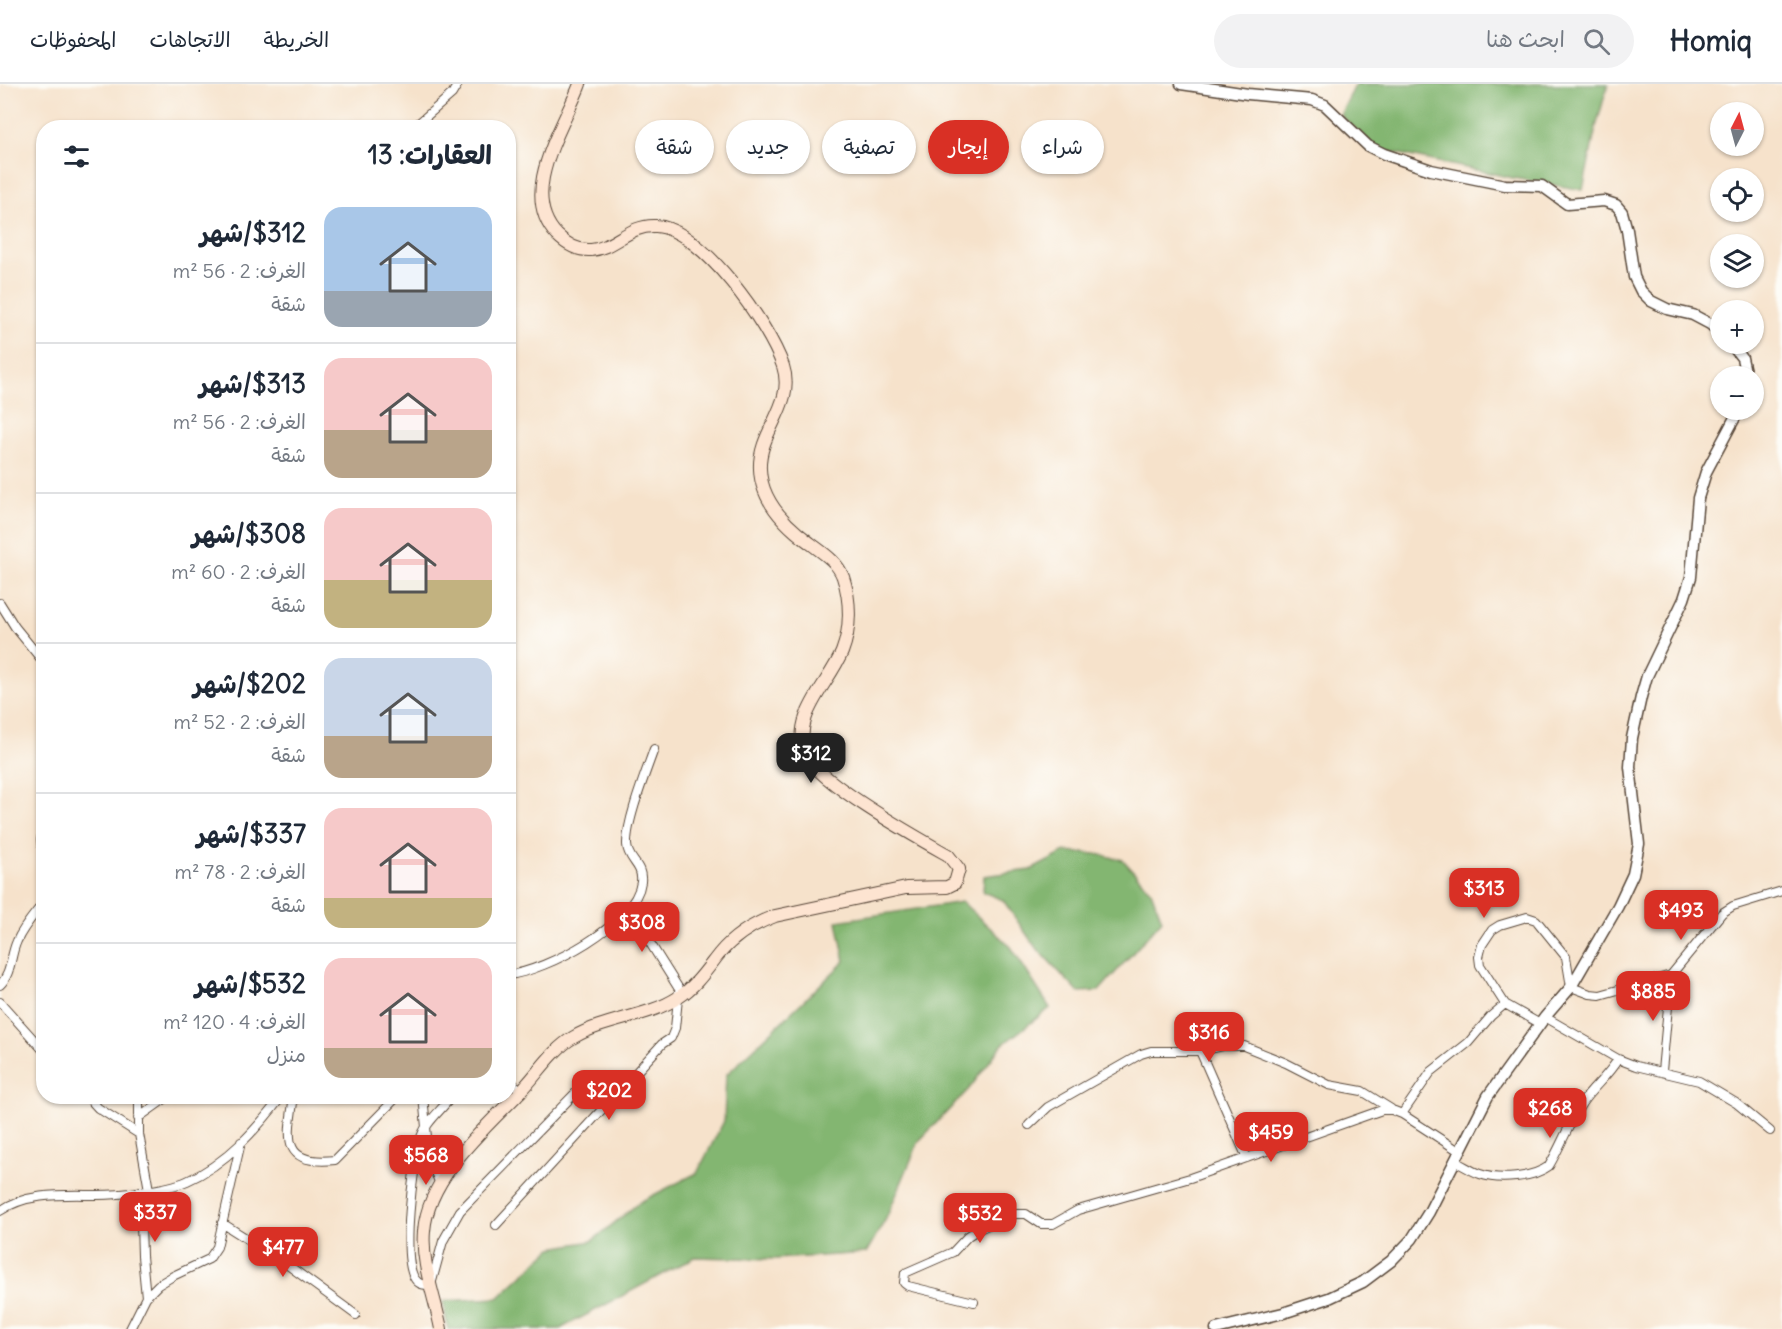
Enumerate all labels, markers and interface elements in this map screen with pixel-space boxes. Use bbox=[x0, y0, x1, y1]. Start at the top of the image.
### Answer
search box bbox=[1214, 14, 1634, 68]
text: Homiq bbox=[1670, 23, 1752, 59]
text: ابحث هنا bbox=[1486, 25, 1565, 53]
icon: search bbox=[1580, 25, 1613, 58]
text: المحفوظات bbox=[30, 26, 116, 53]
text: الاتجاهات bbox=[149, 26, 231, 53]
text: الخريطة bbox=[264, 26, 329, 53]
north arrow bbox=[1710, 102, 1764, 156]
map controls bbox=[1710, 102, 1764, 420]
chip: شقة bbox=[635, 120, 714, 174]
chip: جديد bbox=[726, 120, 810, 174]
chip: تصفية bbox=[822, 120, 916, 174]
chip: إيجار bbox=[928, 120, 1009, 174]
chip: شراء bbox=[1021, 120, 1104, 174]
text: العقارات: 13 bbox=[368, 138, 492, 171]
icon: filters bbox=[60, 140, 93, 173]
button: locate bbox=[1710, 168, 1764, 222]
text: $312/شهر bbox=[200, 216, 306, 249]
icon: home bbox=[372, 231, 444, 303]
button: layers bbox=[1710, 234, 1764, 288]
text: الغرف: 2 · 56 m² bbox=[173, 258, 306, 283]
text: شقة bbox=[271, 291, 306, 316]
button: + bbox=[1710, 300, 1764, 354]
button: − bbox=[1710, 366, 1764, 420]
text: $313/شهر bbox=[199, 367, 306, 400]
icon: home bbox=[372, 382, 444, 454]
text: الغرف: 2 · 56 m² bbox=[173, 409, 306, 434]
text: شقة bbox=[271, 442, 306, 467]
text: $308/شهر bbox=[192, 517, 306, 550]
icon: home bbox=[372, 532, 444, 604]
text: الغرف: 2 · 60 m² bbox=[171, 559, 306, 584]
text: شقة bbox=[271, 592, 306, 617]
text: $202/شهر bbox=[193, 667, 306, 700]
icon: home bbox=[372, 682, 444, 754]
text: الغرف: 2 · 52 m² bbox=[173, 709, 306, 734]
pin: $312 bbox=[775, 733, 847, 784]
text: $312 bbox=[790, 740, 832, 765]
text: شقة bbox=[271, 742, 306, 767]
text: $337/شهر bbox=[197, 817, 306, 850]
icon: home bbox=[372, 832, 444, 904]
text: الغرف: 2 · 78 m² bbox=[175, 859, 306, 884]
pin: $313 bbox=[1448, 868, 1520, 919]
text: $313 bbox=[1463, 875, 1505, 900]
pin: $493 bbox=[1645, 890, 1717, 941]
text: شقة bbox=[271, 892, 306, 917]
text: $493 bbox=[1658, 897, 1704, 922]
pin: $308 bbox=[606, 902, 678, 953]
text: $308 bbox=[618, 909, 666, 934]
text: $532/شهر bbox=[195, 967, 306, 1000]
pin: $885 bbox=[1617, 971, 1689, 1022]
text: $885 bbox=[1630, 978, 1676, 1003]
icon: home bbox=[372, 982, 444, 1054]
text: الغرف: 4 · 120 m² bbox=[163, 1009, 306, 1034]
pin: $316 bbox=[1173, 1012, 1245, 1063]
text: $316 bbox=[1188, 1019, 1230, 1044]
text: منزل bbox=[267, 1042, 306, 1067]
pin: $202 bbox=[573, 1070, 645, 1121]
text: $202 bbox=[586, 1077, 632, 1102]
pin: $268 bbox=[1514, 1088, 1586, 1139]
text: $268 bbox=[1527, 1095, 1573, 1120]
pin: $459 bbox=[1235, 1112, 1307, 1163]
text: $459 bbox=[1248, 1119, 1294, 1144]
pin: $568 bbox=[390, 1135, 462, 1186]
text: $568 bbox=[403, 1142, 449, 1167]
pin: $337 bbox=[119, 1192, 191, 1243]
pin: $532 bbox=[944, 1193, 1016, 1244]
text: $337 bbox=[133, 1199, 177, 1224]
text: $532 bbox=[958, 1200, 1002, 1225]
pin: $477 bbox=[247, 1227, 319, 1278]
text: $477 bbox=[262, 1234, 304, 1259]

